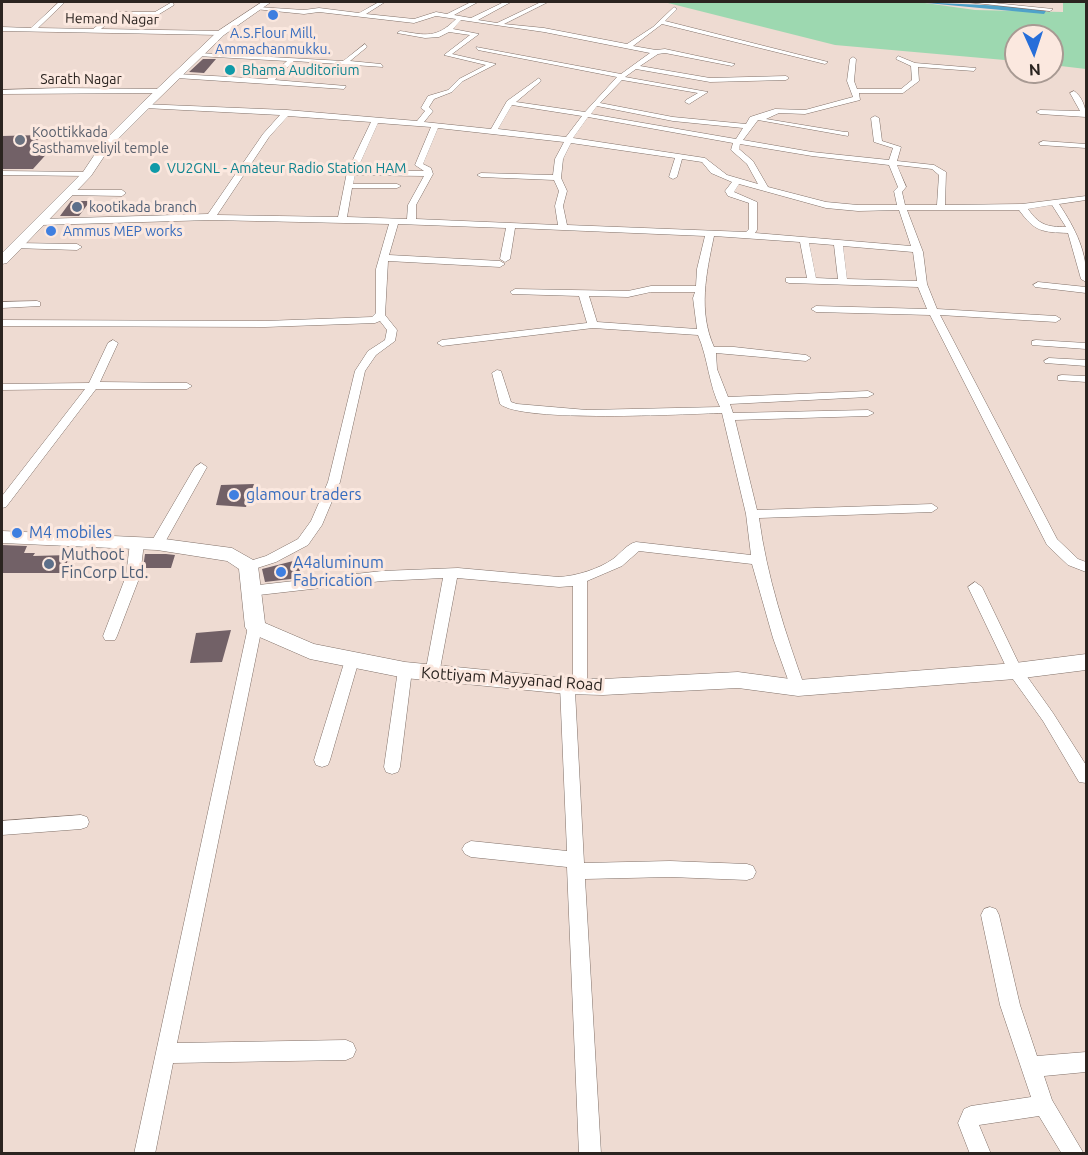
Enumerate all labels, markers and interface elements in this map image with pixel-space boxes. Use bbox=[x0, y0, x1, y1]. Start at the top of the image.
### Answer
marker: A.S.Flour Mill, Ammachanmukku. bbox=[266, 8, 280, 22]
street label: Hemand Nagar bbox=[65, 10, 159, 28]
north arrow bbox=[1004, 24, 1064, 84]
place label: A.S.Flour Mill, Ammachanmukku. bbox=[215, 25, 331, 57]
text: N bbox=[1028, 61, 1041, 79]
place label: Bhama Auditorium bbox=[242, 62, 360, 78]
marker: Bhama Auditorium bbox=[223, 63, 237, 77]
street label: Sarath Nagar bbox=[40, 71, 122, 87]
place label: Koottikkada Sasthamveliyil temple bbox=[32, 124, 169, 156]
marker: Koottikkada Sasthamveliyil temple bbox=[13, 133, 27, 147]
place label: VU2GNL - Amateur Radio Station HAM bbox=[167, 160, 406, 176]
marker: VU2GNL - Amateur Radio Station HAM bbox=[148, 161, 162, 175]
place label: kootikada branch bbox=[89, 199, 197, 215]
marker: kootikada branch bbox=[70, 200, 84, 214]
place label: Ammus MEP works bbox=[63, 223, 183, 239]
marker: Ammus MEP works bbox=[44, 224, 58, 238]
place label: glamour traders bbox=[246, 485, 361, 505]
marker: glamour traders bbox=[227, 488, 241, 502]
place label: M4 mobiles bbox=[29, 523, 112, 543]
marker: M4 mobiles bbox=[10, 526, 24, 540]
place label: Muthoot FinCorp Ltd. bbox=[61, 545, 148, 583]
place label: A4aluminum Fabrication bbox=[293, 553, 384, 591]
marker: Muthoot FinCorp Ltd. bbox=[42, 557, 56, 571]
marker: A4aluminum Fabrication bbox=[274, 565, 288, 579]
street label: Kottiyam Mayyanad Road bbox=[421, 663, 603, 695]

